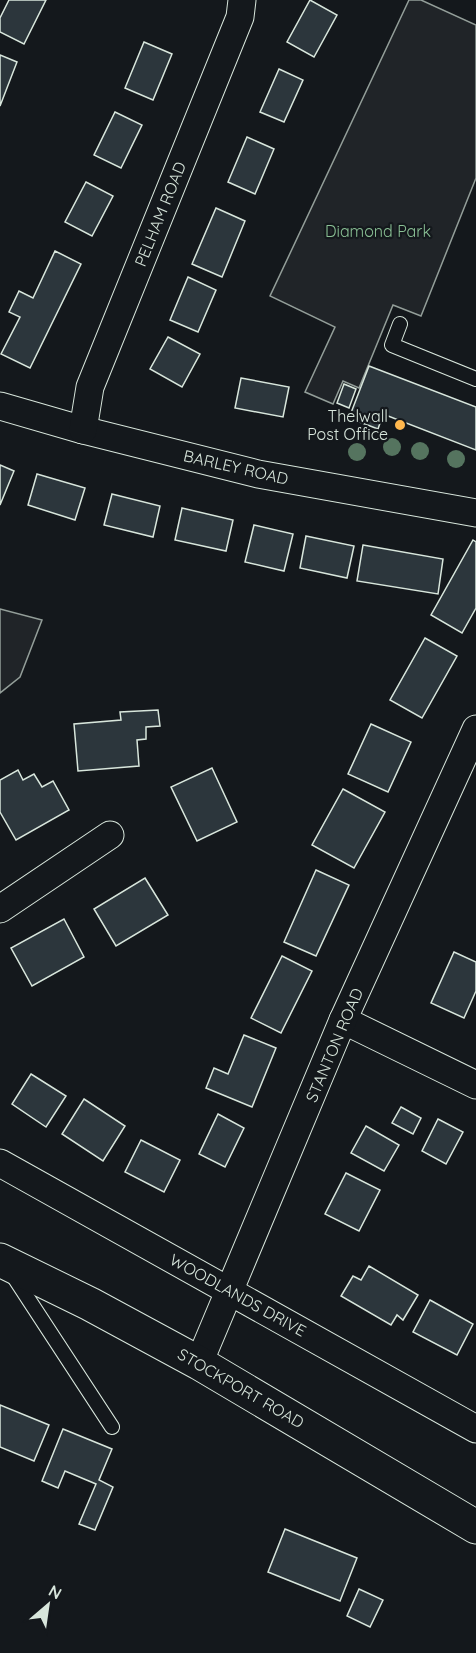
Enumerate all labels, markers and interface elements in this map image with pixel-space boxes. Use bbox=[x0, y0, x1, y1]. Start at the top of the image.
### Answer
street label: PELHAM ROAD bbox=[130, 159, 190, 269]
park label: Diamond Park bbox=[325, 221, 431, 241]
place label: Thelwall Post Office bbox=[307, 406, 388, 444]
marker: Thelwall Post Office bbox=[393, 418, 407, 432]
street label: BARLEY ROAD bbox=[182, 445, 290, 489]
street label: STANTON ROAD bbox=[301, 985, 367, 1105]
street label: WOODLANDS DRIVE bbox=[166, 1249, 310, 1341]
street label: STOCKPORT ROAD bbox=[174, 1344, 308, 1432]
north arrow bbox=[18, 1575, 78, 1635]
text: N bbox=[45, 1580, 65, 1603]

